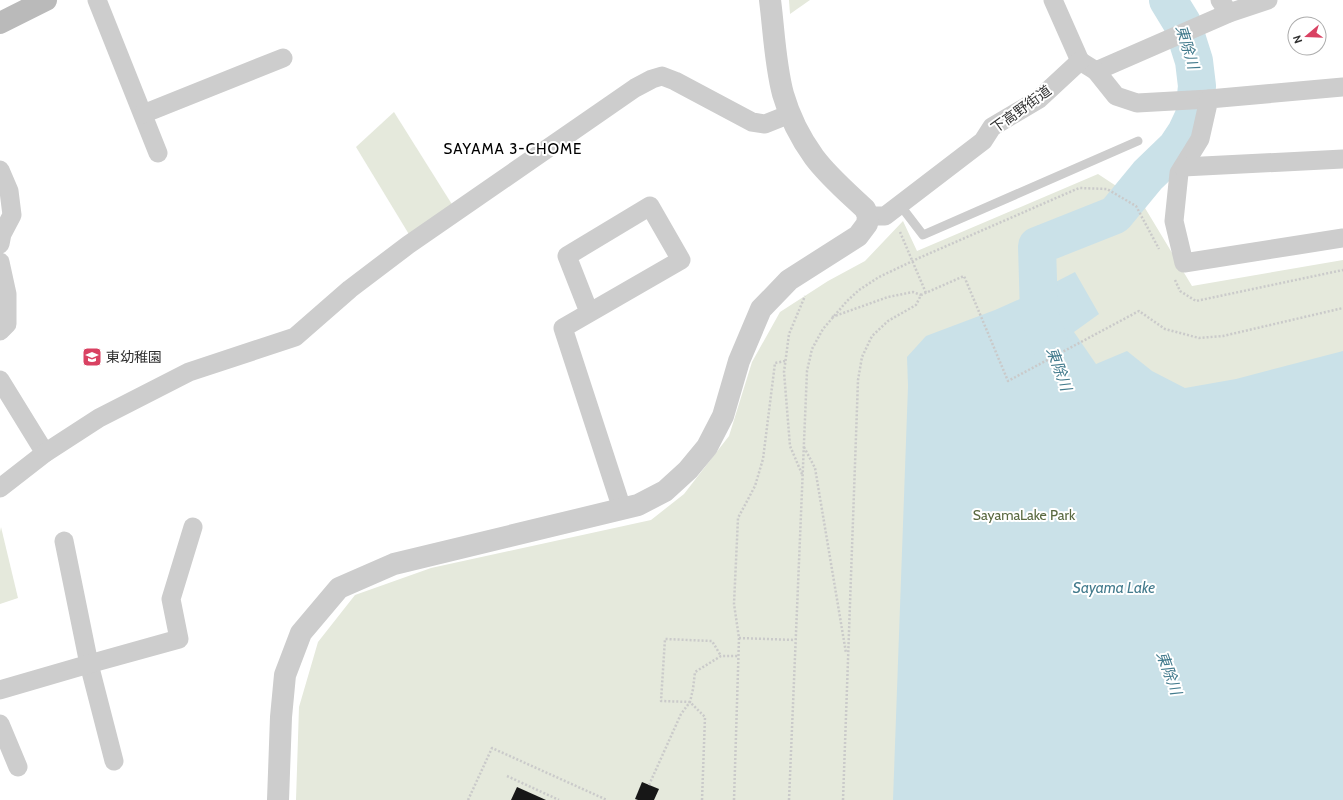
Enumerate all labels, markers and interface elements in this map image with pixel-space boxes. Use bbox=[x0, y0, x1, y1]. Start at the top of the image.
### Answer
north arrow bbox=[1287, 16, 1327, 56]
water label: 東除川 bbox=[1172, 23, 1203, 73]
text: N bbox=[1290, 33, 1305, 45]
street label: 下高野街道 bbox=[987, 81, 1055, 137]
district label: SAYAMA 3-CHOME bbox=[444, 140, 582, 158]
water label: 東除川 bbox=[1043, 345, 1076, 395]
school or university icon: 東幼稚園 bbox=[81, 346, 103, 368]
place label: 東幼稚園 bbox=[106, 348, 162, 366]
park label: SayamaLake Park bbox=[973, 506, 1076, 524]
water label: Sayama Lake bbox=[1073, 579, 1155, 597]
water label: 東除川 bbox=[1153, 649, 1186, 699]

